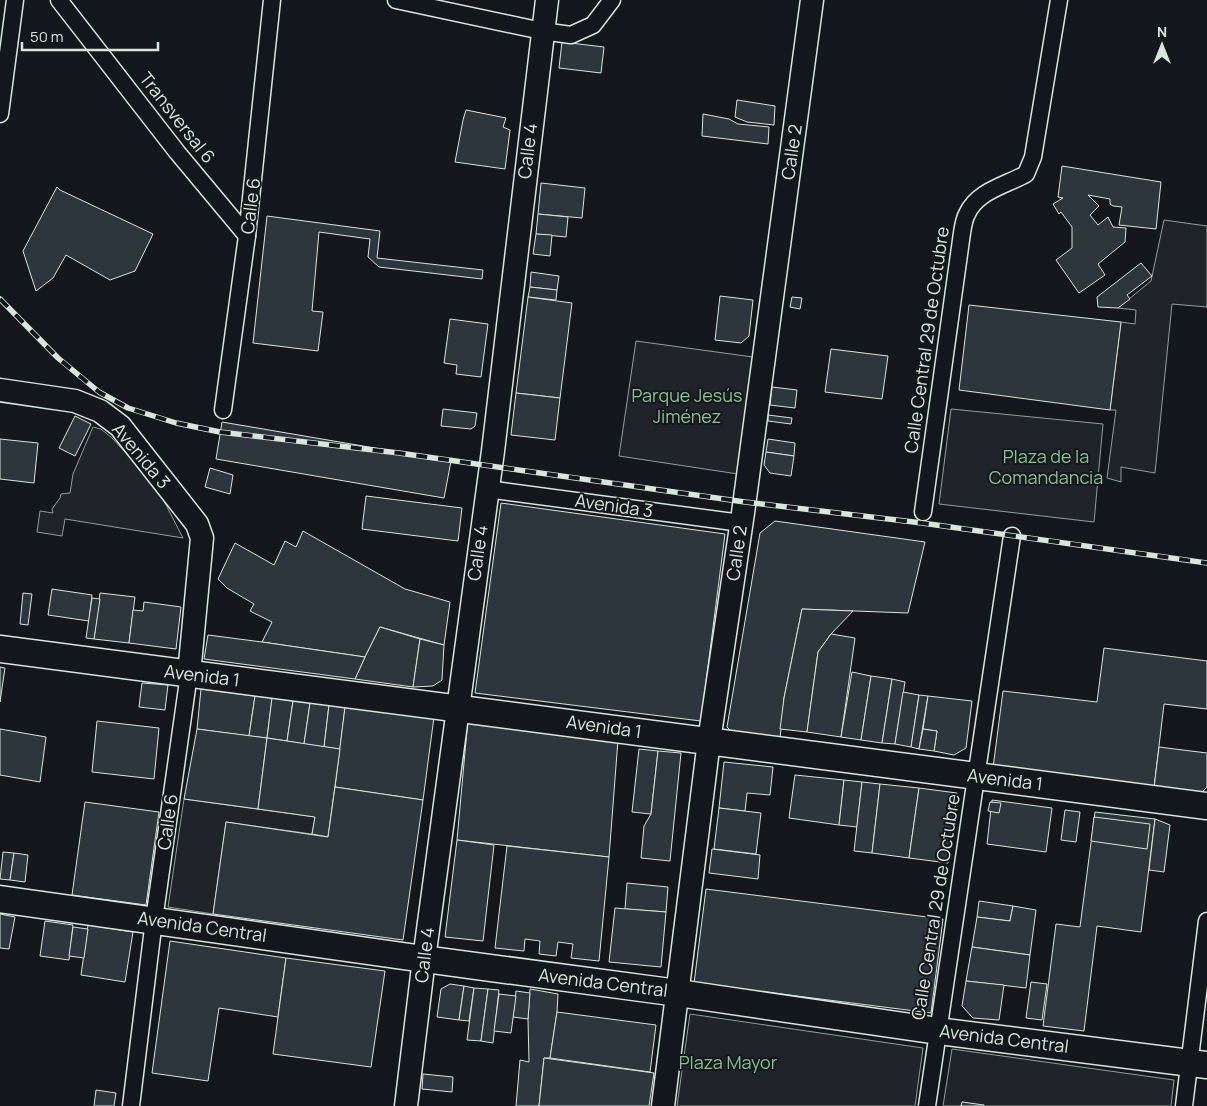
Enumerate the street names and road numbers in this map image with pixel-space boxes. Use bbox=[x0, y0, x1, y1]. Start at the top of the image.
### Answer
street label: Transversal 6 bbox=[135, 67, 221, 168]
street label: Calle 4 bbox=[512, 122, 542, 180]
street label: Calle 2 bbox=[775, 123, 807, 181]
street label: Calle 6 bbox=[235, 176, 265, 235]
street label: Calle Central 29 de Octubre bbox=[898, 225, 954, 455]
street label: Avenida 3 bbox=[107, 417, 176, 493]
street label: Avenida 3 bbox=[573, 488, 655, 522]
street label: Calle 4 bbox=[461, 523, 493, 582]
street label: Calle 2 bbox=[720, 524, 752, 582]
street label: Avenida 1 bbox=[163, 658, 241, 692]
street label: Avenida 1 bbox=[565, 709, 643, 743]
street label: Avenida 1 bbox=[966, 762, 1044, 796]
street label: Calle 6 bbox=[151, 792, 183, 852]
street label: Calle Central 29 de Octubre bbox=[905, 792, 965, 1022]
street label: Avenida Central bbox=[136, 905, 268, 947]
street label: Calle 4 bbox=[409, 926, 439, 984]
street label: Avenida Central bbox=[537, 962, 669, 1002]
street label: Avenida Central bbox=[938, 1018, 1070, 1058]

